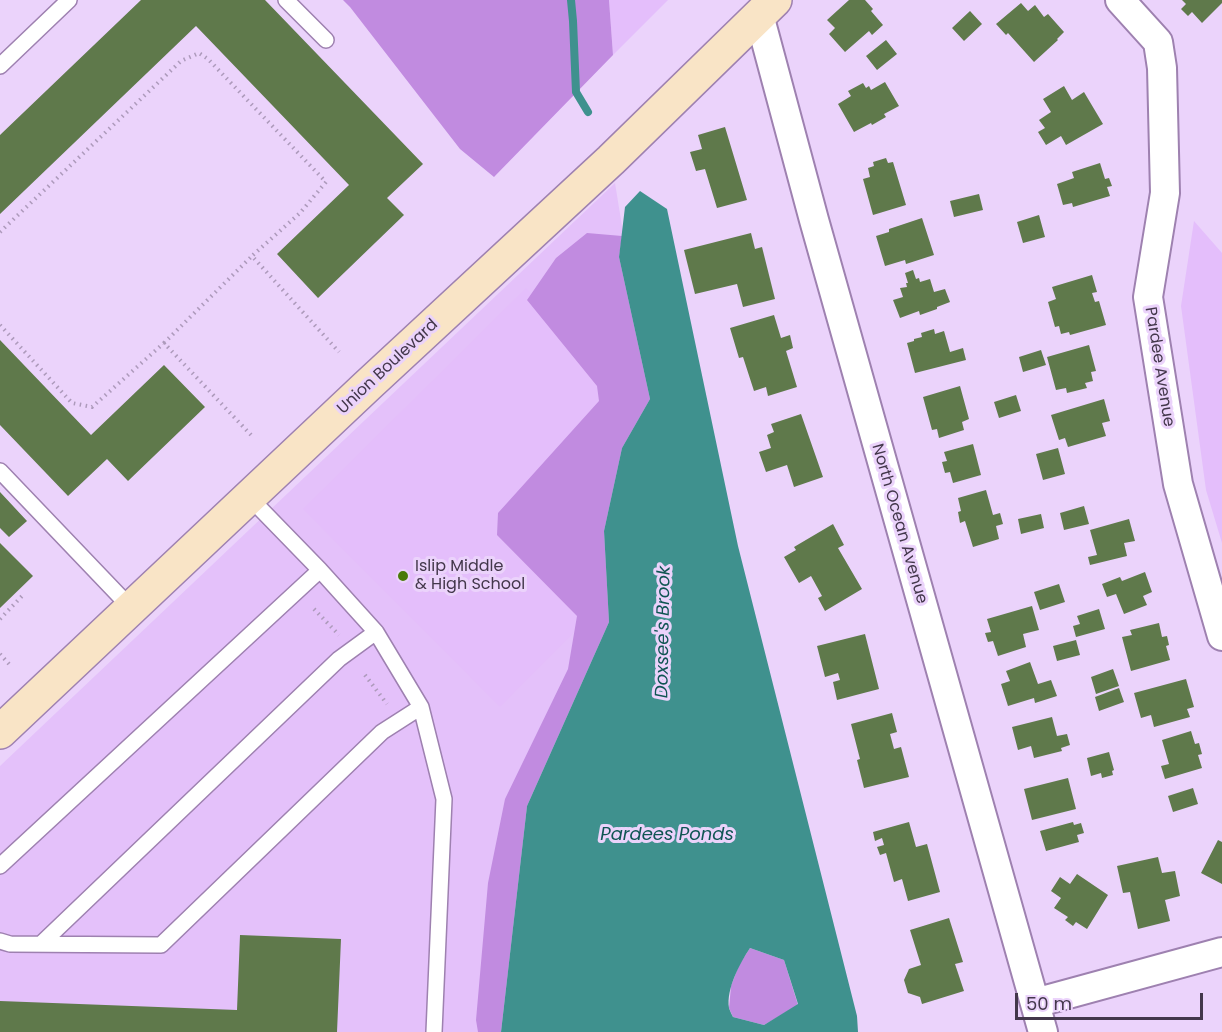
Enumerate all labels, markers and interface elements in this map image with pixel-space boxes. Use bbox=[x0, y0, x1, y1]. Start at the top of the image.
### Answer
street label: Pardee Avenue bbox=[1140, 306, 1178, 428]
street label: Union Boulevard bbox=[334, 315, 442, 419]
street label: North Ocean Avenue bbox=[867, 442, 931, 606]
place label: Islip Middle & High School bbox=[415, 557, 525, 595]
water label: Doxsee's Brook bbox=[652, 566, 676, 698]
marker: Islip Middle & High School bbox=[396, 569, 410, 583]
water label: Pardees Ponds bbox=[600, 824, 734, 846]
scale bar bbox=[1018, 981, 1206, 1019]
text: 50 m bbox=[1026, 991, 1072, 1016]

